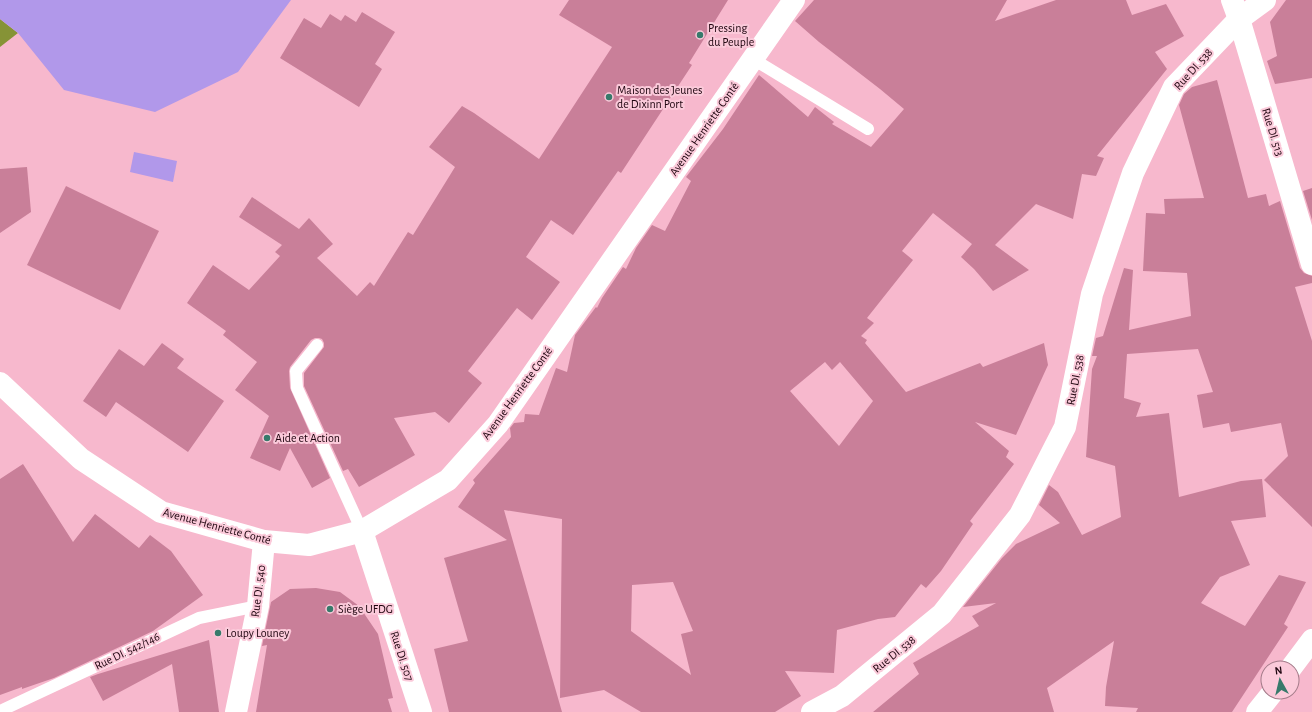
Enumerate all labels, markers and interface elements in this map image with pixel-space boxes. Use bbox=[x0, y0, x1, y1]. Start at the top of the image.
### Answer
place label: Pressing du Peuple bbox=[708, 22, 754, 48]
marker: Pressing du Peuple bbox=[695, 30, 705, 40]
street label: Rue DI. 538 bbox=[1171, 46, 1215, 92]
street label: Avenue Henriette Conté bbox=[667, 80, 741, 178]
place label: Maison des Jeunes de Dixinn Port bbox=[617, 84, 703, 110]
marker: Maison des Jeunes de Dixinn Port bbox=[604, 92, 614, 102]
street label: Rue DI. 513 bbox=[1260, 107, 1286, 157]
street label: Avenue Henriette Conté bbox=[480, 345, 554, 441]
street label: Rue DI. 538 bbox=[1064, 354, 1086, 406]
place label: Aide et Action bbox=[275, 432, 340, 444]
marker: Aide et Action bbox=[262, 433, 272, 443]
street label: Avenue Henriette Conté bbox=[162, 506, 272, 546]
street label: Rue DI. 540 bbox=[249, 564, 267, 618]
place label: Siège UFDG bbox=[338, 603, 393, 615]
marker: Siège UFDG bbox=[325, 604, 335, 614]
place label: Loupy Louney bbox=[226, 627, 289, 640]
marker: Loupy Louney bbox=[213, 628, 223, 638]
street label: Rue DI. 542/146 bbox=[93, 630, 162, 672]
street label: Rue DI. 507 bbox=[388, 630, 416, 682]
street label: Rue DI. 538 bbox=[870, 633, 918, 675]
north arrow bbox=[1260, 660, 1300, 700]
text: N bbox=[1274, 665, 1283, 677]

